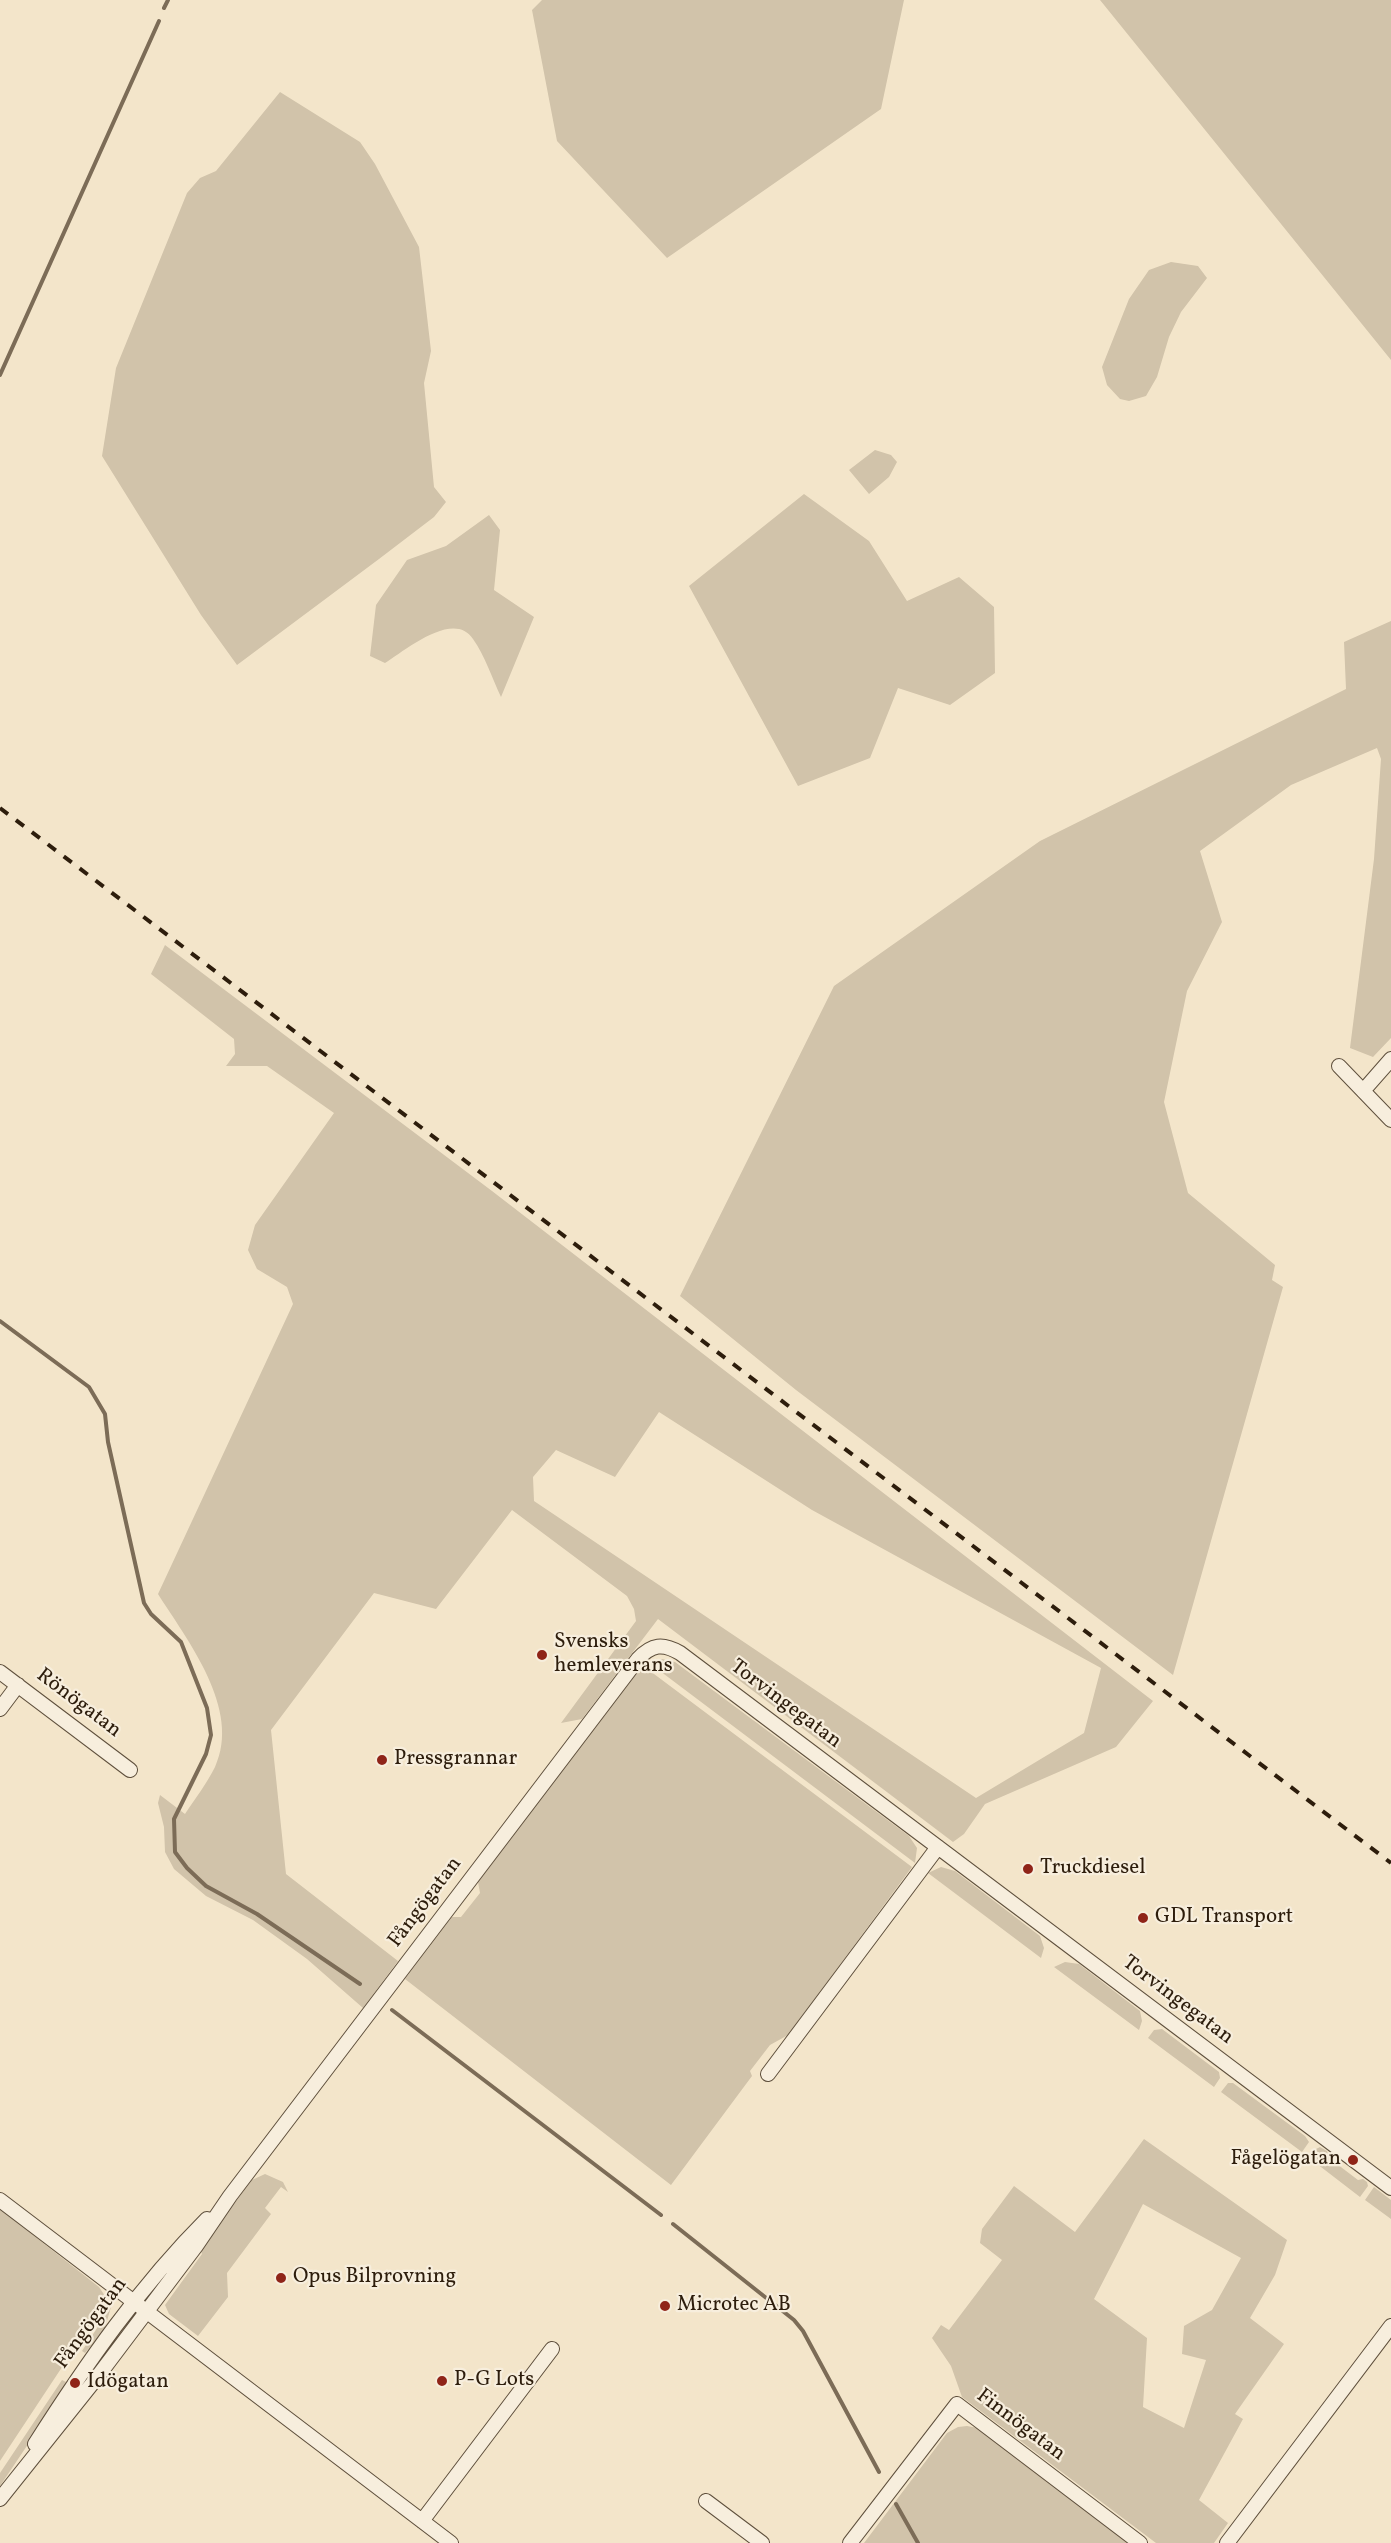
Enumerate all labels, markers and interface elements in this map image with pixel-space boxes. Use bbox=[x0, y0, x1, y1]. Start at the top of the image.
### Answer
place label: Svensks hemleverans bbox=[554, 1630, 673, 1680]
marker: Svensks hemleverans bbox=[535, 1648, 549, 1662]
street label: Torvingegatan bbox=[724, 1655, 846, 1755]
street label: Rönögatan bbox=[30, 1664, 126, 1744]
place label: Pressgrannar bbox=[394, 1747, 517, 1773]
marker: Pressgrannar bbox=[375, 1753, 389, 1767]
street label: Fångögatan bbox=[384, 1853, 468, 1953]
place label: Truckdiesel bbox=[1040, 1856, 1145, 1882]
marker: Truckdiesel bbox=[1021, 1862, 1035, 1876]
place label: GDL Transport bbox=[1155, 1905, 1293, 1931]
marker: GDL Transport bbox=[1136, 1911, 1150, 1925]
street label: Torvingegatan bbox=[1116, 1951, 1238, 2051]
place label: Fågelögatan bbox=[1230, 2147, 1341, 2173]
marker: Fågelögatan bbox=[1346, 2153, 1360, 2167]
place label: Opus Bilprovning bbox=[293, 2265, 456, 2291]
marker: Opus Bilprovning bbox=[274, 2271, 288, 2285]
street label: Fångögatan bbox=[50, 2273, 134, 2375]
place label: Microtec AB bbox=[677, 2293, 791, 2319]
marker: Microtec AB bbox=[658, 2299, 672, 2313]
place label: P-G Lots bbox=[454, 2368, 534, 2394]
place label: Idögatan bbox=[87, 2370, 169, 2396]
marker: P-G Lots bbox=[435, 2374, 449, 2388]
marker: Idögatan bbox=[68, 2376, 82, 2390]
street label: Finnögatan bbox=[971, 2384, 1069, 2468]

